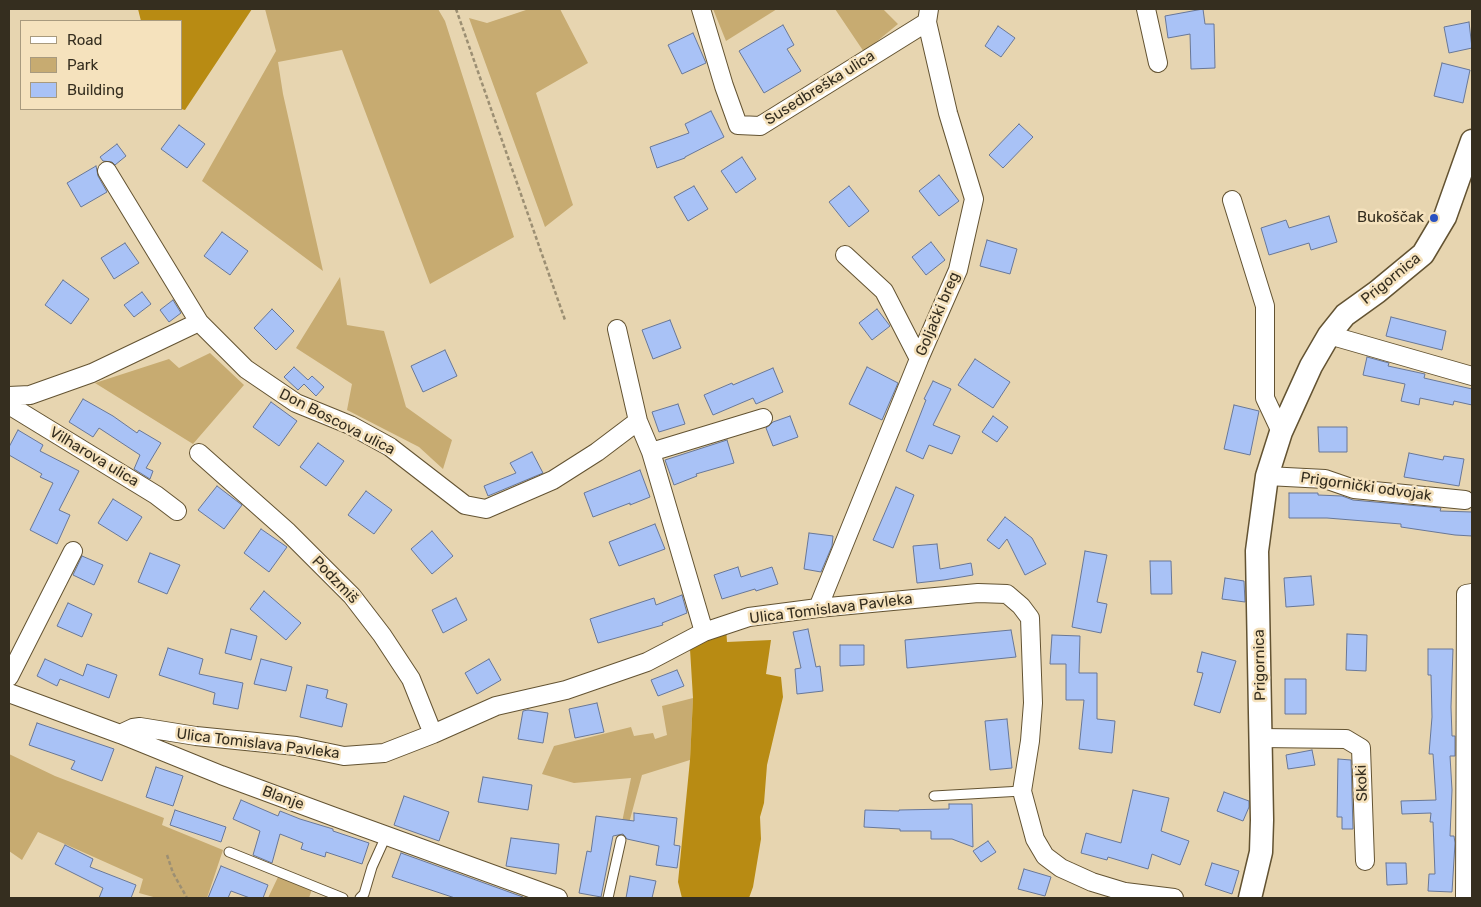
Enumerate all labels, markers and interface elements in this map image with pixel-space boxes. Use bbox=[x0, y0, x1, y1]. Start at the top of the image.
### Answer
legend bbox=[20, 20, 182, 110]
text: Road bbox=[67, 31, 103, 49]
street label: Susedbreška ulica bbox=[762, 47, 878, 129]
text: Park bbox=[67, 56, 98, 74]
text: Building bbox=[67, 81, 124, 99]
place label: Bukoščak bbox=[1357, 209, 1424, 227]
marker: Bukoščak bbox=[1428, 212, 1440, 224]
street label: Prigornica bbox=[1358, 250, 1424, 308]
street label: Goljački breg bbox=[912, 269, 964, 359]
street label: Don Boscova ulica bbox=[276, 385, 398, 459]
street label: Vilharova ulica bbox=[46, 423, 142, 491]
street label: Prigornički odvojak bbox=[1299, 469, 1433, 505]
street label: Podzmiš bbox=[308, 552, 362, 608]
street label: Ulica Tomislava Pavleka bbox=[748, 590, 914, 628]
street label: Prigornica bbox=[1250, 629, 1270, 701]
street label: Ulica Tomislava Pavleka bbox=[175, 725, 341, 763]
street label: Skoki bbox=[1352, 764, 1372, 802]
street label: Blanje bbox=[260, 782, 306, 814]

